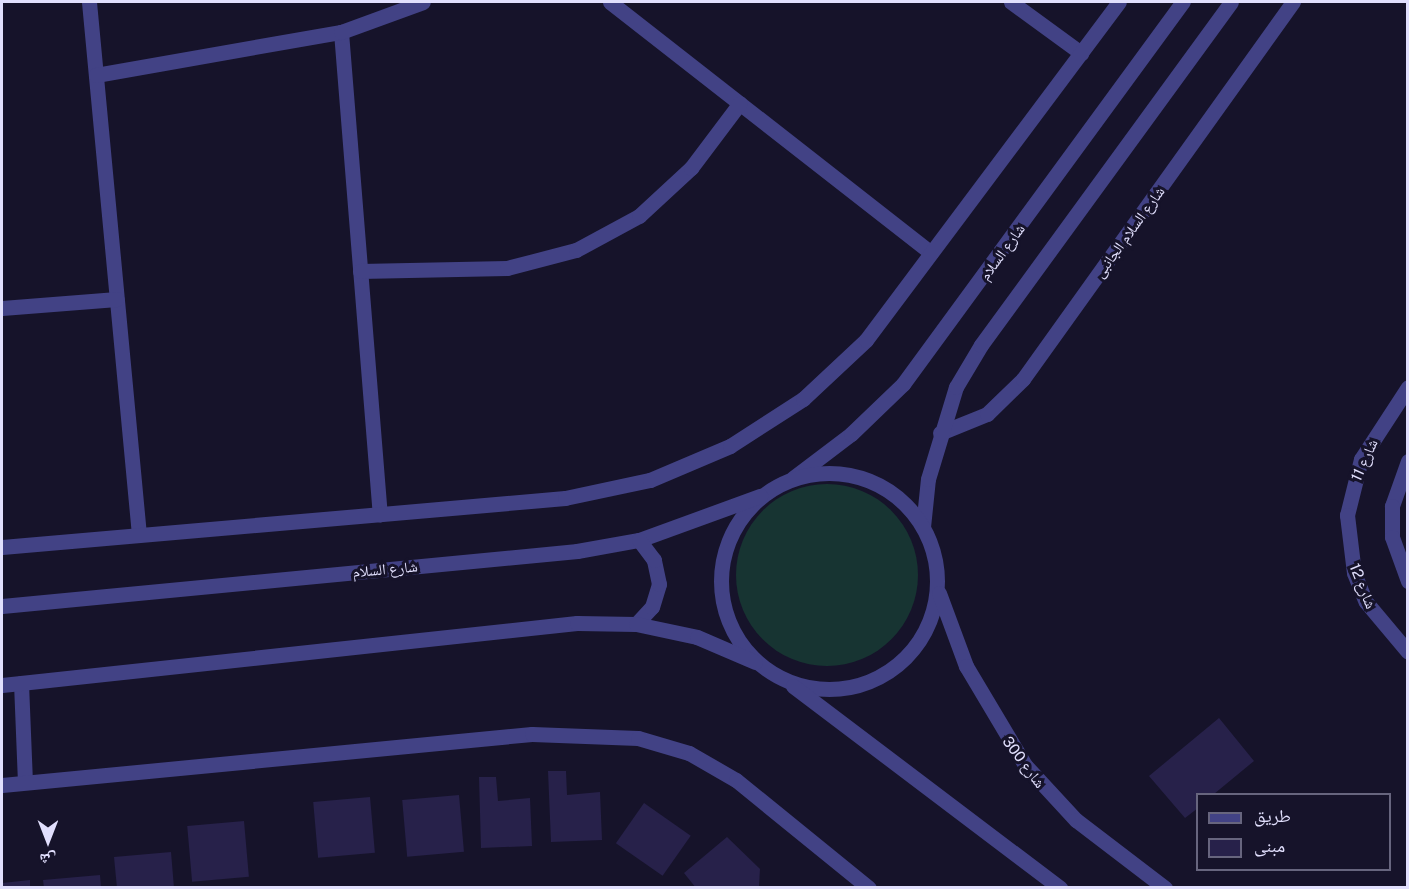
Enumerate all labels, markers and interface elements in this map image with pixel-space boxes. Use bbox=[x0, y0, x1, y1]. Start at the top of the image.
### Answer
street label: شارع السلام الجانبى bbox=[1090, 183, 1168, 281]
street label: شارع السلام bbox=[976, 220, 1028, 284]
street label: شارع 11 bbox=[1347, 436, 1381, 484]
street label: شارع السلام bbox=[352, 557, 418, 581]
street label: شارع 12 bbox=[1346, 561, 1380, 611]
street label: شارع 300 bbox=[999, 733, 1049, 791]
legend bbox=[1196, 793, 1391, 871]
text: طريق bbox=[1254, 805, 1291, 826]
north arrow bbox=[18, 811, 78, 871]
text: مبنى bbox=[1254, 835, 1285, 856]
text: ش bbox=[40, 850, 57, 869]

